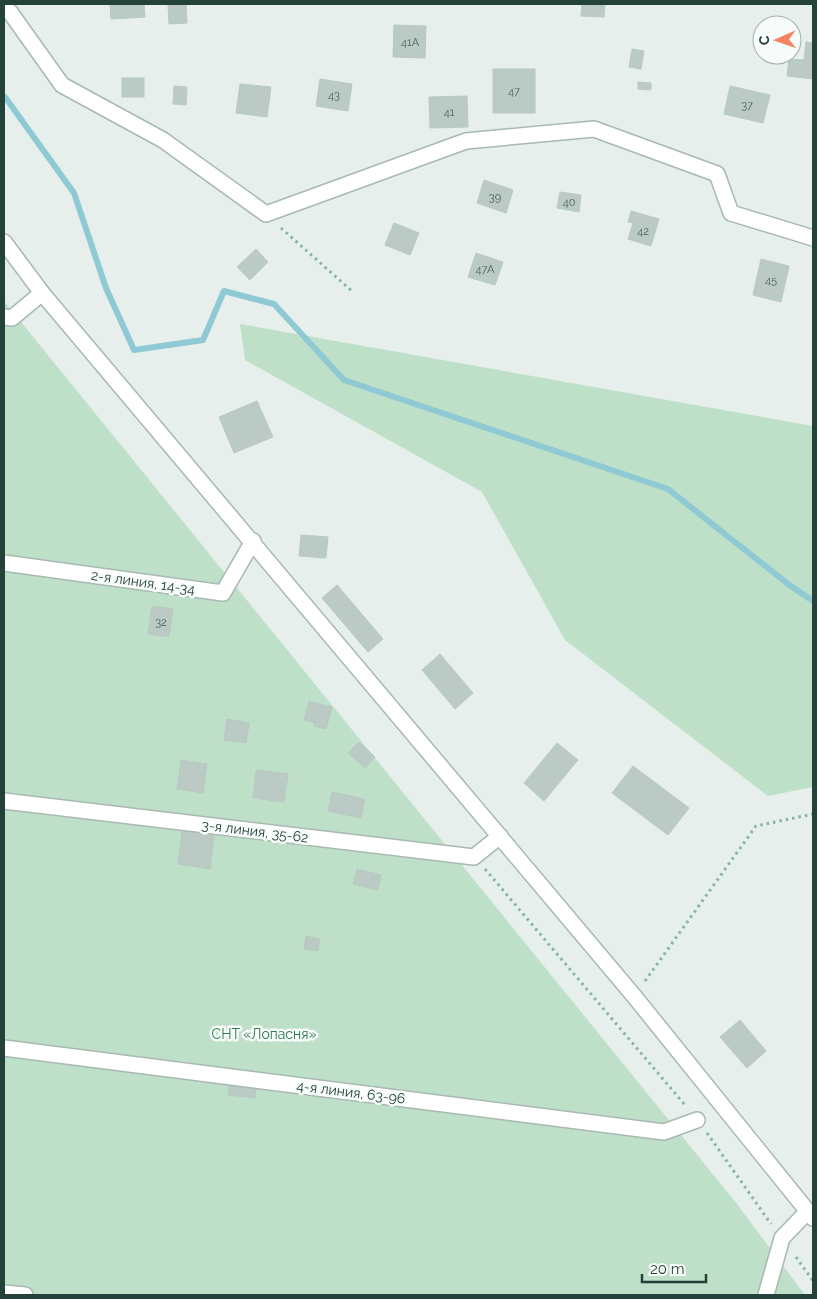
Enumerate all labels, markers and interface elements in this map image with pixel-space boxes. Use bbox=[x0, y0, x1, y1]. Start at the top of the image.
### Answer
north arrow bbox=[752, 15, 802, 65]
text: С bbox=[756, 35, 772, 46]
house number: 41А bbox=[401, 36, 420, 49]
house number: 47 bbox=[508, 85, 520, 98]
house number: 43 bbox=[328, 89, 340, 102]
house number: 37 bbox=[741, 99, 753, 112]
house number: 41 bbox=[444, 106, 455, 119]
house number: 39 bbox=[489, 191, 501, 204]
house number: 40 bbox=[563, 196, 576, 209]
house number: 42 bbox=[637, 225, 649, 238]
house number: 47А bbox=[476, 263, 495, 276]
house number: 45 bbox=[765, 274, 777, 287]
street label: 2-я линия, 14-34 bbox=[90, 567, 196, 597]
house number: 32 bbox=[155, 616, 167, 629]
street label: 3-я линия, 35-62 bbox=[201, 817, 309, 845]
park label: СНТ «Лопасня» bbox=[212, 1026, 316, 1042]
street label: 4-я линия, 63-96 bbox=[296, 1077, 406, 1107]
scale bar bbox=[642, 1252, 706, 1284]
text: 20 m bbox=[650, 1260, 685, 1278]

